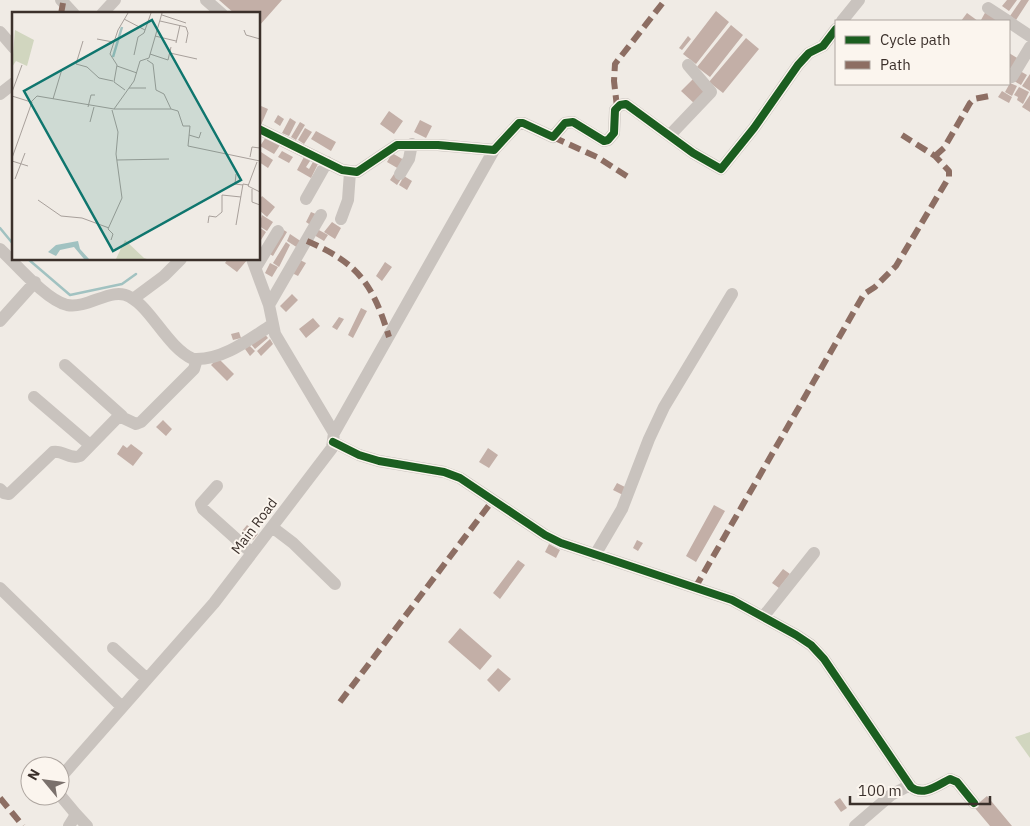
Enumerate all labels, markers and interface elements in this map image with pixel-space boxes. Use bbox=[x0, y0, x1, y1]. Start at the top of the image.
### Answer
inset map bbox=[12, 12, 260, 260]
legend bbox=[835, 20, 1010, 85]
text: Cycle path bbox=[880, 30, 951, 49]
text: Path bbox=[880, 55, 911, 74]
street label: Main Road bbox=[227, 494, 281, 558]
north arrow bbox=[20, 756, 70, 806]
text: N bbox=[23, 766, 44, 783]
scale bar bbox=[850, 774, 990, 806]
text: 100 m bbox=[858, 781, 902, 800]

